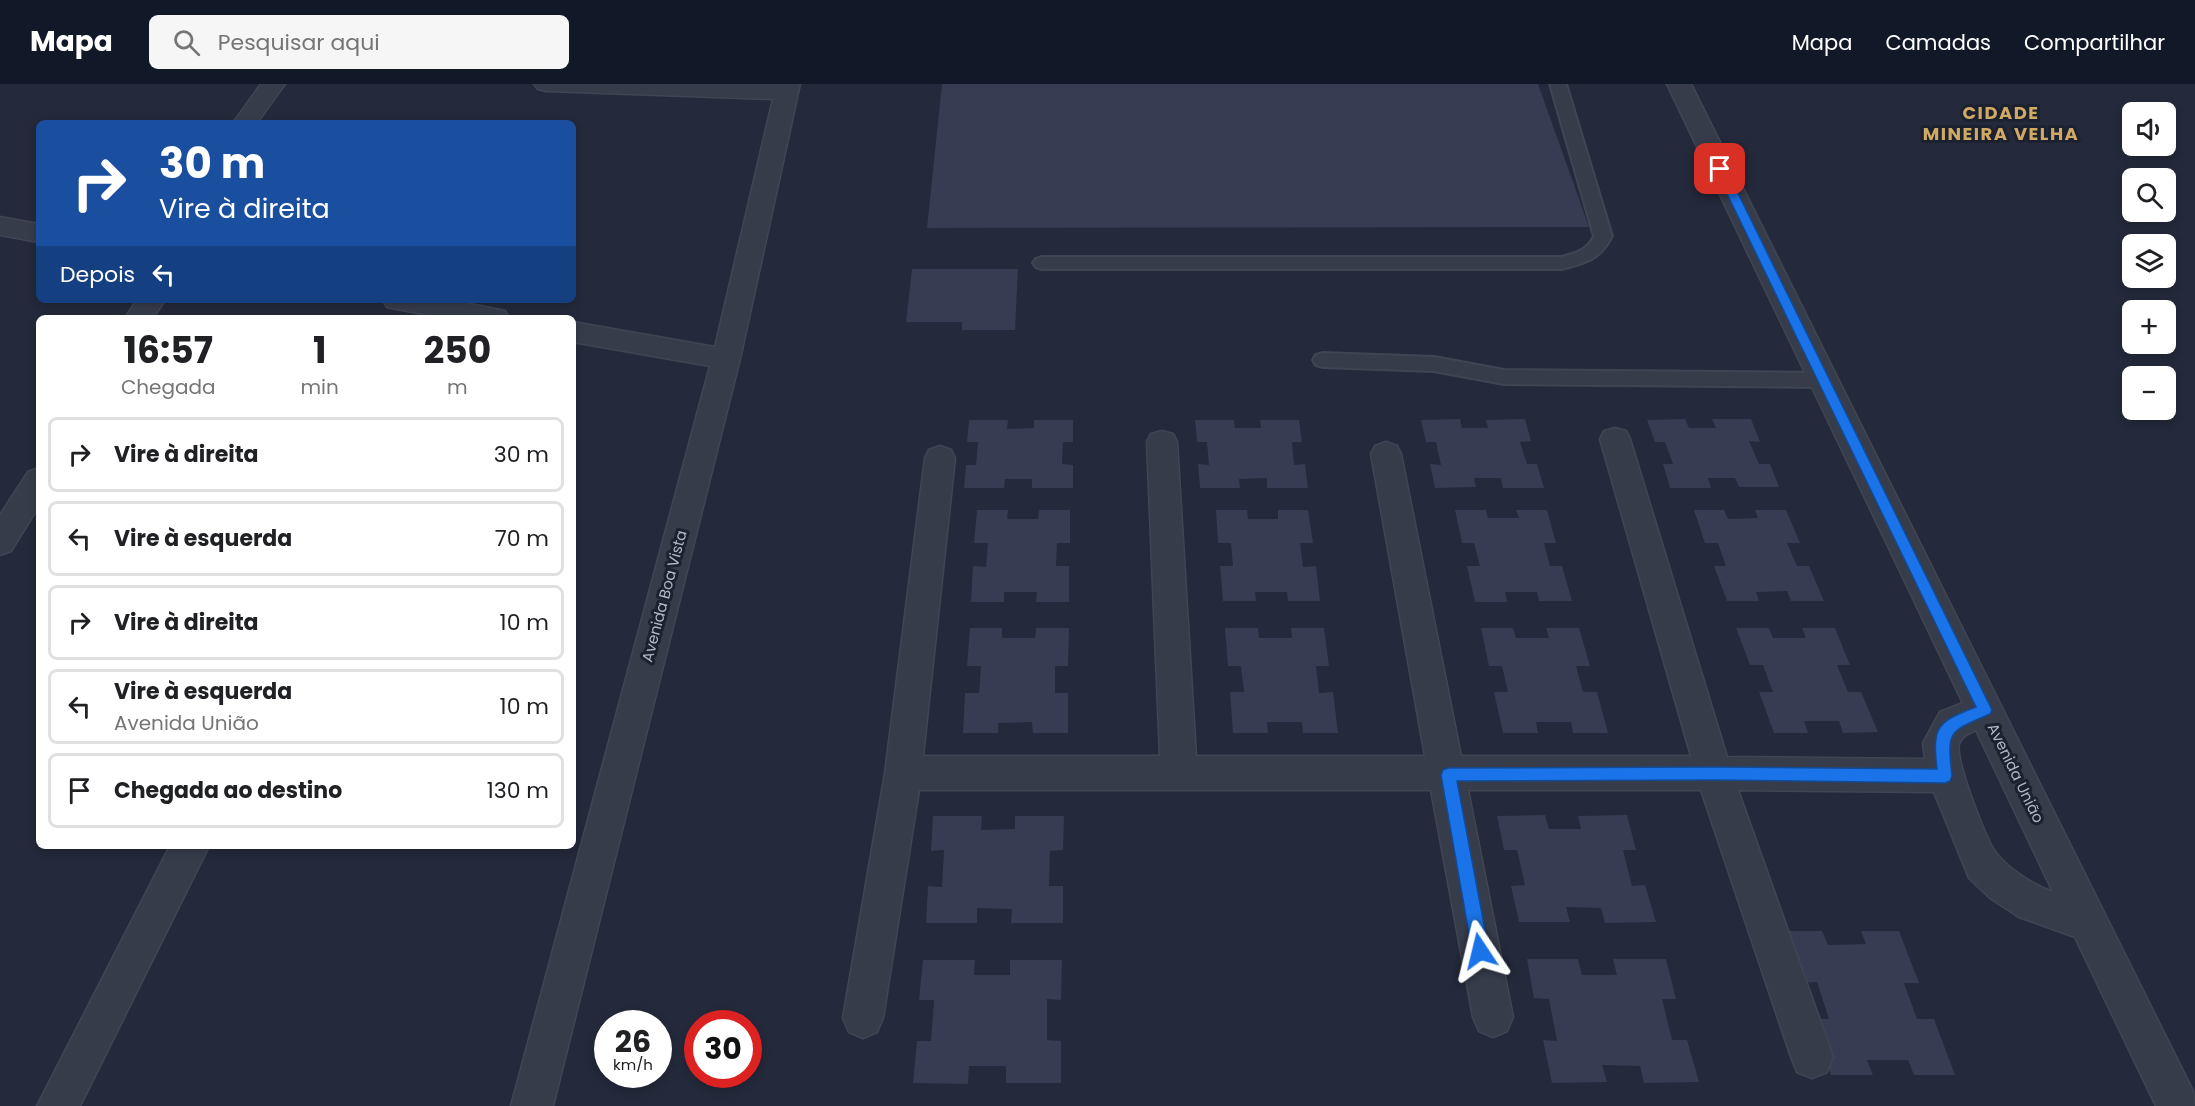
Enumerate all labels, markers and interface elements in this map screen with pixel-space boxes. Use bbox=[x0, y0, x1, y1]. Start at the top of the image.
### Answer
search box bbox=[149, 15, 569, 69]
text: Mapa bbox=[30, 22, 113, 61]
icon: search bbox=[170, 26, 203, 59]
text: Pesquisar aqui bbox=[218, 27, 380, 58]
text: Mapa bbox=[1792, 28, 1852, 57]
text: Camadas bbox=[1885, 28, 1991, 57]
text: Compartilhar bbox=[2024, 28, 2165, 57]
district label: CIDADE MINEIRA VELHA bbox=[1923, 100, 2079, 146]
map controls bbox=[2122, 102, 2176, 420]
button: sound bbox=[2122, 102, 2176, 156]
text: 30 m bbox=[159, 134, 265, 193]
pin bbox=[1694, 143, 1745, 194]
icon: right bbox=[60, 144, 138, 222]
icon: arrive bbox=[1703, 152, 1736, 185]
button: search bbox=[2122, 168, 2176, 222]
text: Vire à direita bbox=[159, 190, 330, 227]
button: layers bbox=[2122, 234, 2176, 288]
icon: left bbox=[147, 258, 180, 291]
text: Depois bbox=[60, 259, 135, 290]
button: + bbox=[2122, 300, 2176, 354]
text: 16:57 bbox=[124, 325, 213, 376]
text: 1 bbox=[313, 325, 326, 376]
text: 250 bbox=[424, 325, 491, 376]
button: − bbox=[2122, 366, 2176, 420]
text: Chegada bbox=[121, 373, 216, 401]
text: min bbox=[300, 373, 339, 401]
text: m bbox=[447, 373, 468, 401]
icon: right bbox=[63, 438, 96, 471]
text: Vire à direita bbox=[114, 439, 259, 470]
text: 30 m bbox=[494, 439, 549, 470]
icon: left bbox=[63, 522, 96, 555]
text: Vire à esquerda bbox=[114, 523, 292, 554]
text: 70 m bbox=[495, 523, 549, 554]
street label: Avenida Boa Vista bbox=[636, 528, 692, 664]
icon: right bbox=[63, 606, 96, 639]
text: Vire à direita bbox=[114, 607, 259, 638]
text: 10 m bbox=[500, 607, 549, 638]
text: Vire à esquerda bbox=[114, 676, 292, 707]
icon: left bbox=[63, 690, 96, 723]
text: 10 m bbox=[500, 691, 549, 722]
text: Avenida União bbox=[114, 709, 259, 737]
street label: Avenida União bbox=[1983, 720, 2049, 826]
icon: arrive bbox=[63, 774, 96, 807]
text: Chegada ao destino bbox=[114, 775, 342, 806]
text: 130 m bbox=[487, 775, 549, 806]
position arrow bbox=[1448, 919, 1512, 983]
speed limit sign: 30 bbox=[684, 1010, 762, 1088]
text: 26 bbox=[615, 1020, 651, 1063]
text: km/h bbox=[613, 1054, 653, 1075]

